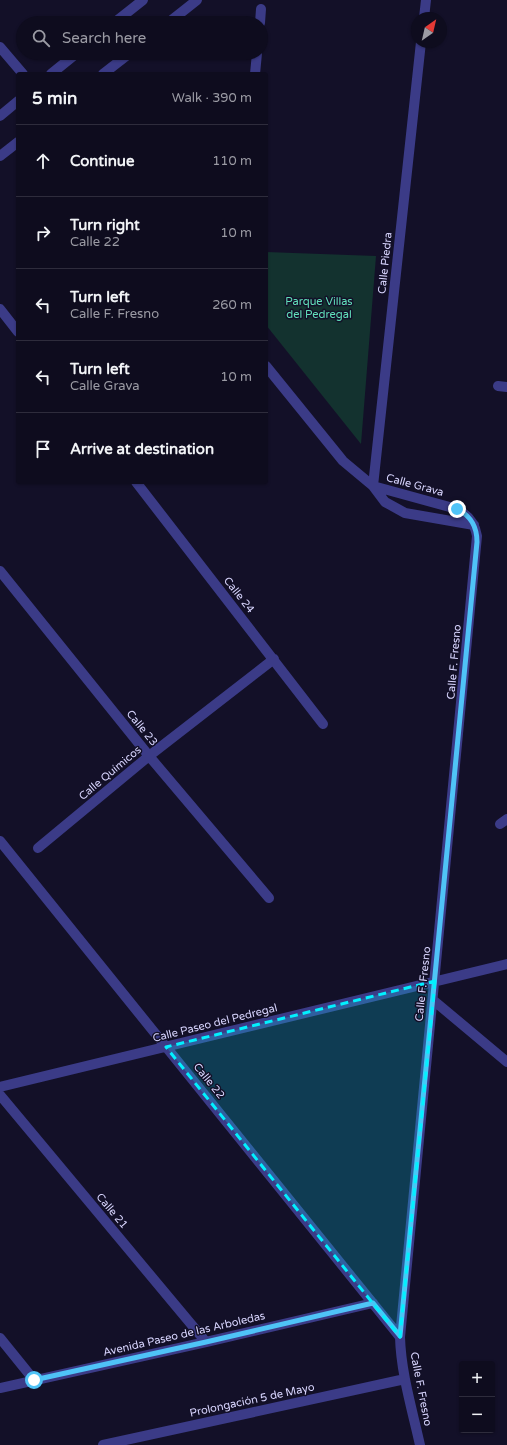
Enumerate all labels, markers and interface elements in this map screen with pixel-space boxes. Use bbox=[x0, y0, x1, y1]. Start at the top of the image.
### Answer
north arrow bbox=[411, 12, 447, 48]
search box bbox=[16, 16, 268, 60]
icon: search bbox=[30, 27, 52, 49]
text: Search here bbox=[62, 29, 146, 47]
text: 5 min bbox=[32, 88, 77, 109]
text: Walk · 390 m bbox=[172, 90, 252, 106]
icon: ahead bbox=[32, 150, 54, 172]
text: Continue bbox=[70, 152, 134, 170]
text: 110 m bbox=[212, 153, 252, 169]
text: Turn right bbox=[70, 216, 140, 234]
icon: right bbox=[32, 222, 54, 244]
text: 10 m bbox=[220, 225, 252, 241]
street label: Calle Piedra bbox=[375, 231, 395, 295]
text: Calle 22 bbox=[70, 234, 120, 250]
text: Turn left bbox=[70, 288, 130, 306]
icon: left bbox=[32, 294, 54, 316]
park label: Parque Villas del Pedregal bbox=[285, 295, 353, 321]
text: 260 m bbox=[212, 297, 252, 313]
text: Calle F. Fresno bbox=[70, 306, 159, 322]
text: Turn left bbox=[70, 360, 130, 378]
icon: left bbox=[32, 366, 54, 388]
text: 10 m bbox=[220, 369, 252, 385]
text: Calle Grava bbox=[70, 378, 140, 394]
icon: arrive bbox=[32, 438, 54, 460]
text: Arrive at destination bbox=[70, 440, 214, 458]
street label: Calle Grava bbox=[385, 471, 445, 499]
route end bbox=[448, 500, 466, 518]
street label: Calle 24 bbox=[221, 574, 257, 616]
street label: Calle F. Fresno bbox=[444, 624, 464, 700]
street label: Calle 23 bbox=[124, 708, 160, 749]
street label: Calle Químicos bbox=[76, 743, 144, 803]
street label: Calle F. Fresno bbox=[413, 946, 433, 1022]
street label: Calle Paseo del Pedregal bbox=[151, 1001, 279, 1045]
street label: Calle 22 bbox=[191, 1061, 227, 1102]
street label: Calle 21 bbox=[93, 1191, 131, 1231]
street label: Avenida Paseo de las Arboledas bbox=[102, 1309, 266, 1359]
street label: Calle F. Fresno bbox=[407, 1351, 435, 1428]
map controls bbox=[459, 1361, 495, 1433]
button: + bbox=[459, 1361, 495, 1397]
route start bbox=[25, 1371, 43, 1389]
street label: Prolongación 5 de Mayo bbox=[188, 1380, 316, 1420]
button: − bbox=[459, 1397, 495, 1433]

